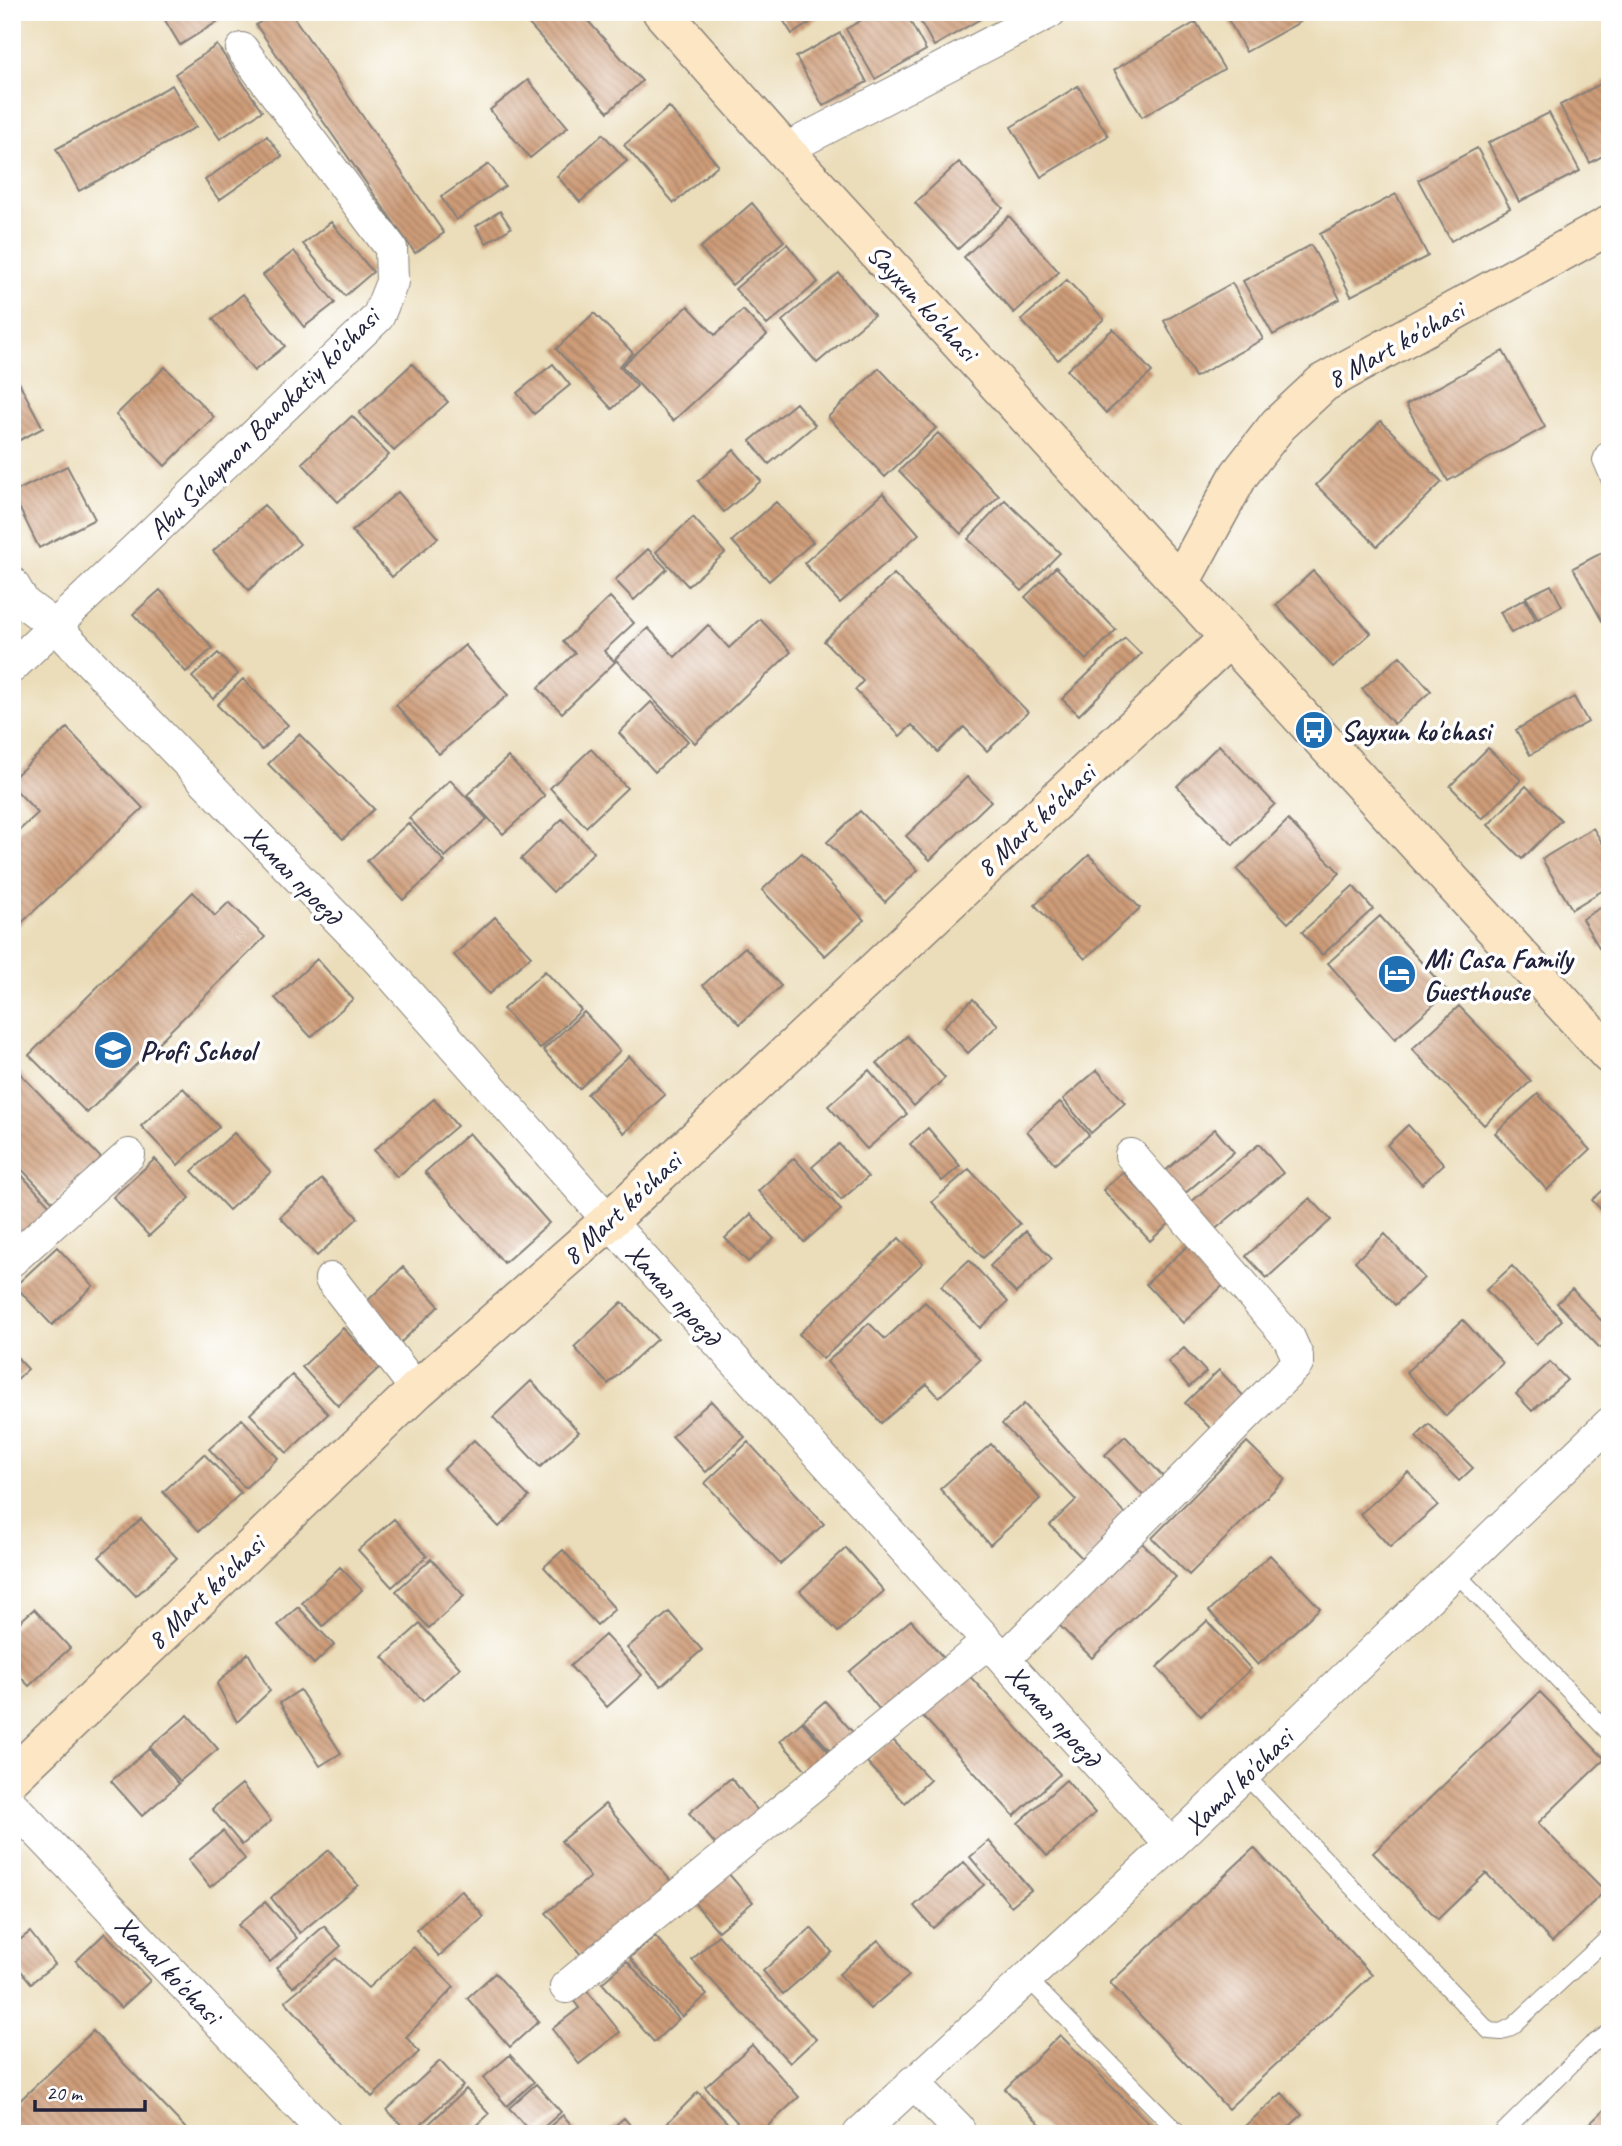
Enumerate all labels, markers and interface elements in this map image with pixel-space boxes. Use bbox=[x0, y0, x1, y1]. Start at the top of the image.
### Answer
street label: Sayxun ko'chasi bbox=[860, 237, 988, 371]
street label: 8 Mart ko'chasi bbox=[1321, 291, 1473, 396]
street label: Abu Sulaymon Banokatiy ko'chasi bbox=[140, 298, 389, 546]
bus stop icon: Sayxun ko'chasi bbox=[1293, 709, 1335, 751]
place label: Sayxun ko'chasi bbox=[1341, 713, 1494, 748]
street label: 8 Mart ko'chasi bbox=[968, 754, 1105, 885]
street label: Хамал проезд bbox=[237, 817, 352, 934]
place label: Mi Casa Family Guesthouse bbox=[1424, 941, 1575, 1008]
hotel icon: Mi Casa Family Guesthouse bbox=[1376, 953, 1418, 995]
school or university icon: Profi School bbox=[92, 1029, 134, 1071]
place label: Profi School bbox=[140, 1033, 261, 1068]
street label: 8 Mart ko'chasi bbox=[554, 1142, 691, 1273]
street label: Хамал проезд bbox=[619, 1236, 731, 1355]
street label: 8 Mart ko'chasi bbox=[139, 1525, 275, 1657]
street label: Хамал проезд bbox=[999, 1657, 1111, 1776]
street label: Xamal ko'chasi bbox=[1176, 1718, 1303, 1842]
street label: Xamal ko'chasi bbox=[108, 1907, 232, 2034]
scale bar bbox=[35, 2069, 145, 2113]
text: 20 m bbox=[46, 2080, 84, 2106]

